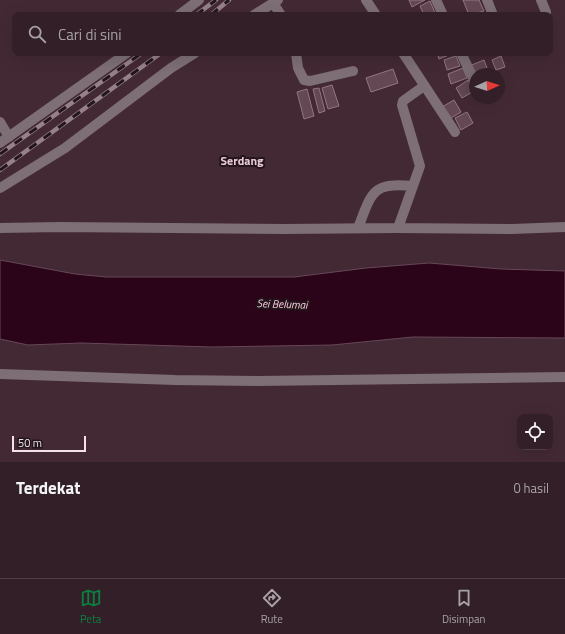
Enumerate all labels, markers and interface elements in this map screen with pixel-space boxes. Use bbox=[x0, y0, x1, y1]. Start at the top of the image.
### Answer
search box bbox=[12, 12, 553, 56]
icon: search bbox=[26, 23, 48, 45]
text: Cari di sini bbox=[58, 23, 122, 46]
north arrow bbox=[469, 68, 505, 104]
district label: Serdang bbox=[221, 151, 264, 170]
water label: Sei Belumai bbox=[256, 295, 309, 313]
map controls bbox=[517, 414, 553, 450]
button: locate bbox=[517, 414, 553, 450]
scale bar bbox=[12, 434, 86, 453]
text: 50 m bbox=[18, 435, 42, 451]
text: Terdekat bbox=[16, 475, 80, 501]
text: 0 hasil bbox=[513, 478, 549, 498]
tab: Peta bbox=[80, 587, 102, 627]
tab: Rute bbox=[261, 587, 283, 627]
tab: Disimpan bbox=[442, 587, 485, 627]

